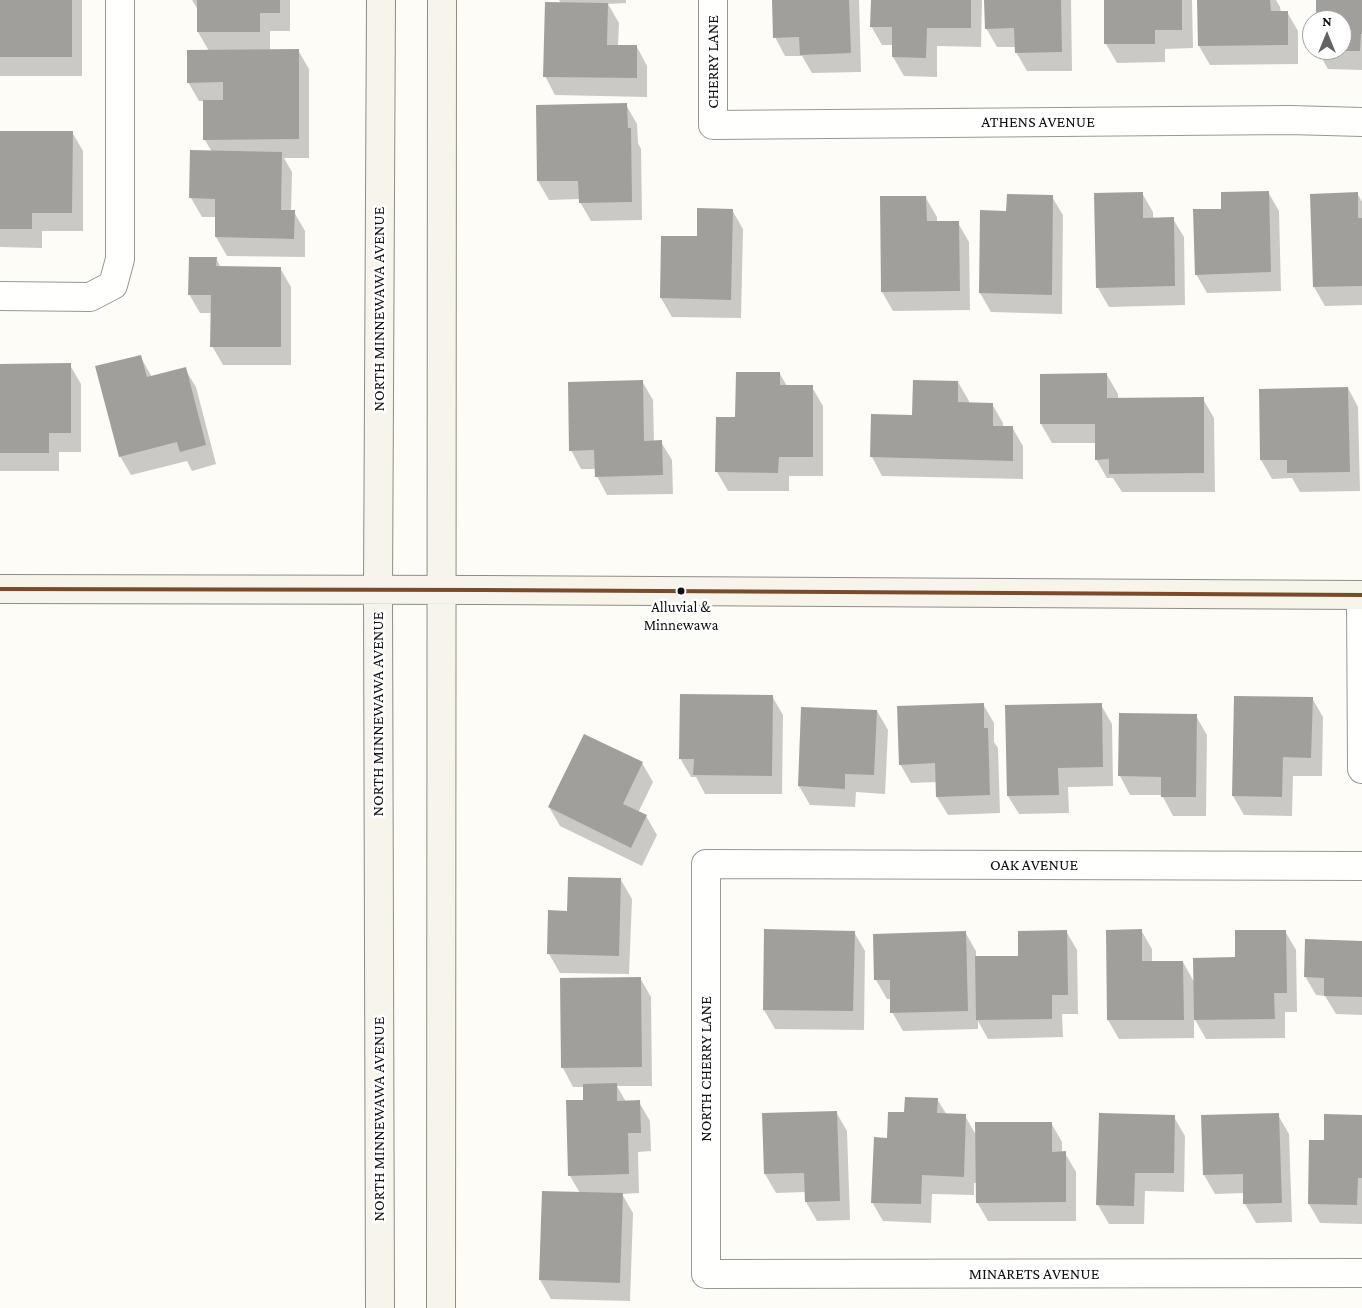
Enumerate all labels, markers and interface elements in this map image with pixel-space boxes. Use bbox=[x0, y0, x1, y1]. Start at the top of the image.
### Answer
north arrow bbox=[1302, 10, 1352, 60]
text: N bbox=[1322, 13, 1332, 29]
street label: CHERRY LANE bbox=[703, 15, 723, 109]
street label: ATHENS AVENUE bbox=[981, 112, 1095, 132]
street label: NORTH MINNEWAWA AVENUE bbox=[369, 207, 389, 411]
marker: Alluvial & Minnewawa bbox=[676, 586, 686, 596]
place label: Alluvial & Minnewawa bbox=[644, 598, 718, 633]
street label: NORTH MINNEWAWA AVENUE bbox=[368, 612, 388, 816]
street label: OAK AVENUE bbox=[990, 855, 1078, 875]
street label: NORTH CHERRY LANE bbox=[696, 996, 716, 1142]
street label: NORTH MINNEWAWA AVENUE bbox=[369, 1017, 389, 1221]
street label: MINARETS AVENUE bbox=[969, 1264, 1099, 1284]

